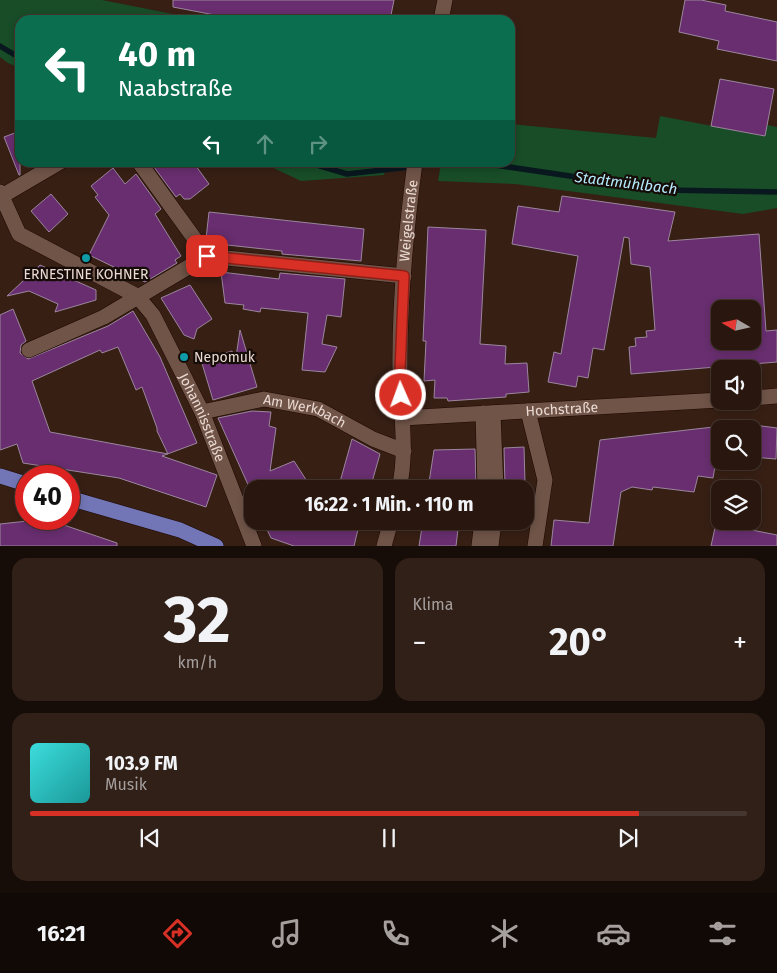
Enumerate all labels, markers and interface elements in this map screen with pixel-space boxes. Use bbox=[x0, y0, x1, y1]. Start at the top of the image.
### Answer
text: 40 m bbox=[118, 33, 196, 75]
icon: left bbox=[35, 35, 100, 100]
text: Naabstraße bbox=[118, 75, 233, 102]
icon: left bbox=[198, 130, 226, 158]
icon: ahead bbox=[251, 130, 279, 158]
icon: right bbox=[304, 130, 332, 158]
water label: Stadtmühlbach bbox=[573, 168, 678, 198]
street label: Weigelstraße bbox=[396, 179, 421, 262]
pin bbox=[186, 235, 228, 277]
icon: arrive bbox=[193, 242, 221, 270]
marker: ERNESTINE KOHNER bbox=[80, 252, 92, 264]
place label: ERNESTINE KOHNER bbox=[23, 266, 149, 283]
north arrow bbox=[711, 300, 761, 350]
map controls bbox=[711, 300, 761, 530]
place label: Nepomuk bbox=[194, 349, 256, 366]
marker: Nepomuk bbox=[178, 351, 190, 363]
button: sound bbox=[711, 360, 761, 410]
position arrow bbox=[374, 368, 426, 420]
street label: Johannisstraße bbox=[175, 370, 229, 464]
street label: Am Werkbach bbox=[262, 391, 349, 431]
street label: Hochstraße bbox=[525, 398, 599, 419]
button: search bbox=[711, 420, 761, 470]
speed limit sign: 40 bbox=[15, 465, 80, 530]
button: layers bbox=[711, 480, 761, 530]
text: 16:22 · 1 Min. · 110 m bbox=[305, 493, 473, 516]
text: 32 bbox=[164, 581, 231, 659]
text: Klima bbox=[413, 595, 454, 614]
text: 20° bbox=[549, 619, 611, 665]
text: − bbox=[413, 626, 427, 659]
text: + bbox=[733, 626, 747, 659]
text: km/h bbox=[177, 653, 217, 672]
text: 103.9 FM bbox=[105, 752, 178, 775]
text: Musik bbox=[105, 775, 147, 794]
icon: previous bbox=[136, 824, 164, 852]
icon: pause bbox=[375, 824, 403, 852]
icon: next bbox=[614, 824, 642, 852]
icon: directions bbox=[160, 916, 195, 951]
icon: music bbox=[269, 916, 304, 951]
icon: phone bbox=[378, 916, 413, 951]
icon: climate bbox=[487, 916, 522, 951]
icon: car bbox=[596, 916, 631, 951]
icon: filters bbox=[705, 916, 740, 951]
text: 16:21 bbox=[37, 920, 86, 947]

